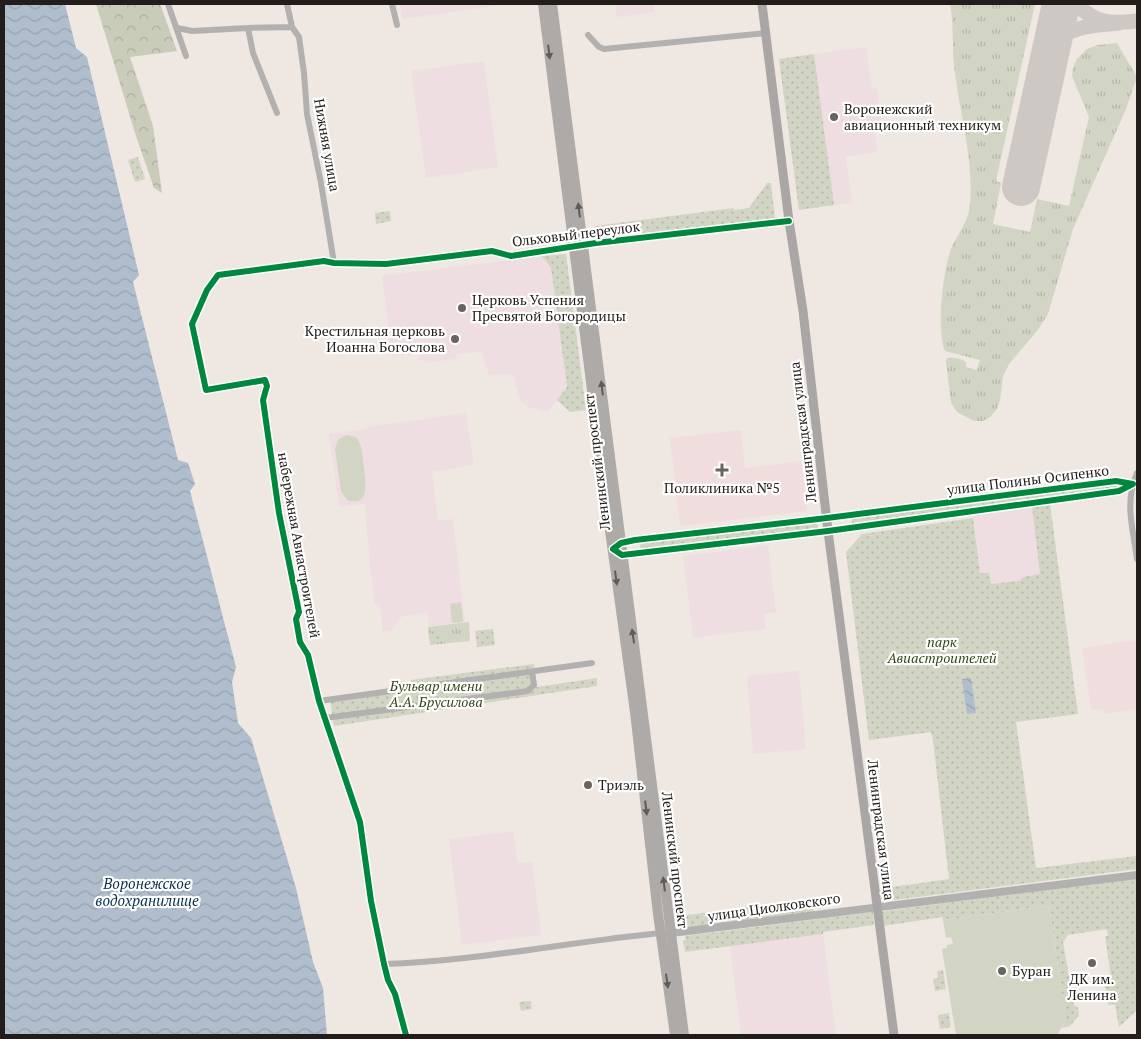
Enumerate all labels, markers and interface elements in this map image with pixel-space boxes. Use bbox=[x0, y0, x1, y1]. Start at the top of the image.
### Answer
one-way arrow bbox=[545, 45, 553, 61]
street label: Нижняя улица bbox=[310, 97, 345, 193]
place label: Воронежский авиационный техникум bbox=[844, 99, 1001, 134]
marker: Воронежский авиационный техникум bbox=[828, 111, 840, 123]
one-way arrow bbox=[575, 201, 583, 217]
street label: Ольховый переулок bbox=[511, 216, 641, 251]
place label: Церковь Успения Пресвятой Богородицы bbox=[472, 290, 626, 325]
marker: Церковь Успения Пресвятой Богородицы bbox=[456, 302, 468, 314]
place label: Крестильная церковь Иоанна Богослова bbox=[305, 321, 445, 356]
marker: Крестильная церковь Иоанна Богослова bbox=[449, 333, 461, 345]
street label: Ленинградская улица bbox=[784, 361, 821, 504]
one-way arrow bbox=[598, 380, 606, 396]
street label: Ленинский проспект bbox=[579, 393, 614, 532]
street label: набережная Авиастроителей bbox=[274, 451, 325, 640]
street label: улица Полины Осипенко bbox=[945, 460, 1110, 499]
marker: Поликлиника №5 bbox=[715, 463, 729, 477]
place label: Поликлиника №5 bbox=[664, 478, 780, 497]
one-way arrow bbox=[613, 570, 621, 586]
one-way arrow bbox=[629, 628, 637, 644]
park label: парк Авиастроителей bbox=[886, 632, 997, 667]
park label: Бульвар имени А.А. Брусилова bbox=[388, 676, 483, 711]
street label: Ленинградская улица bbox=[863, 758, 900, 901]
place label: Триэль bbox=[598, 775, 644, 794]
marker: Триэль bbox=[582, 779, 594, 791]
street label: Ленинский проспект bbox=[658, 790, 693, 929]
one-way arrow bbox=[642, 801, 650, 817]
water label: Воронежское водохранилище bbox=[95, 873, 199, 910]
one-way arrow bbox=[660, 876, 668, 892]
street label: улица Циолковского bbox=[705, 888, 842, 925]
marker: ДК им. Ленина bbox=[1086, 957, 1098, 969]
place label: Буран bbox=[1012, 961, 1051, 980]
marker: Буран bbox=[996, 965, 1008, 977]
place label: ДК им. Ленина bbox=[1067, 969, 1117, 1004]
one-way arrow bbox=[663, 973, 671, 989]

